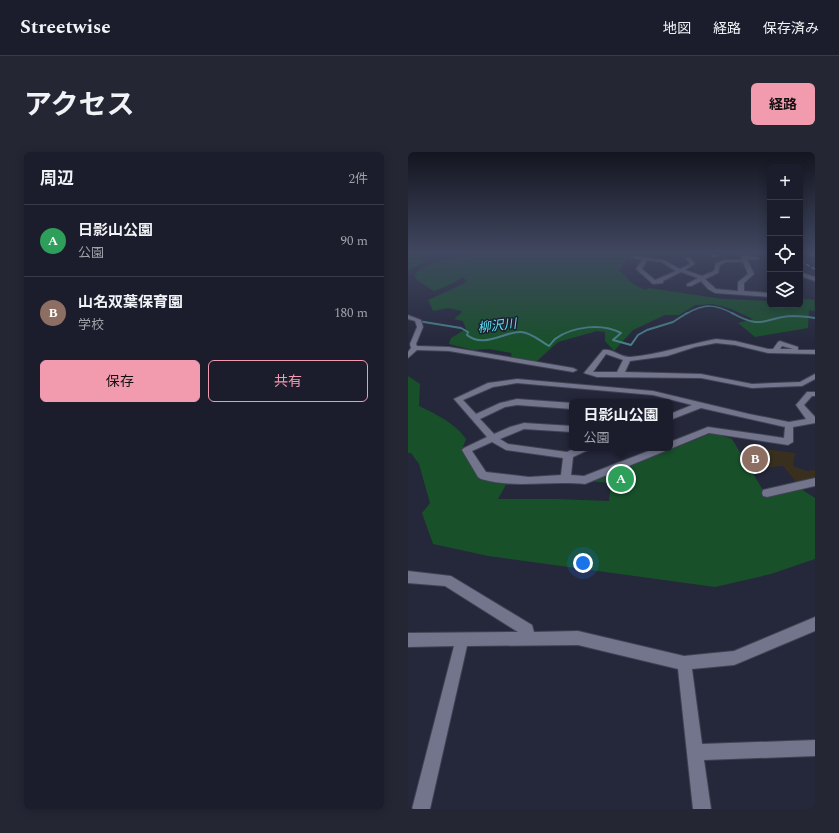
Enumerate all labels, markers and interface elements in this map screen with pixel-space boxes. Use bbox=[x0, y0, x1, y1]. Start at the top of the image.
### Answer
text: Streetwise bbox=[20, 13, 111, 42]
text: 地図 bbox=[663, 18, 691, 39]
text: 経路 bbox=[713, 18, 741, 39]
text: 保存済み bbox=[763, 18, 819, 39]
button: 経路 bbox=[751, 83, 815, 125]
text: アクセス bbox=[24, 84, 135, 127]
map controls bbox=[767, 164, 803, 308]
button: + bbox=[767, 164, 803, 200]
text: 周辺 bbox=[40, 166, 74, 192]
text: 2件 bbox=[348, 169, 368, 189]
button: − bbox=[767, 200, 803, 236]
text: 日影山公園 bbox=[78, 219, 153, 242]
text: A bbox=[48, 231, 58, 251]
text: 90 m bbox=[341, 231, 368, 251]
button: locate bbox=[767, 236, 803, 272]
text: 公園 bbox=[78, 243, 104, 263]
button: layers bbox=[767, 272, 803, 308]
text: 山名双葉保育園 bbox=[78, 291, 183, 314]
text: B bbox=[48, 303, 58, 323]
text: 180 m bbox=[334, 303, 368, 323]
water label: 柳沢川 bbox=[476, 313, 520, 338]
text: 学校 bbox=[78, 315, 104, 335]
button: 保存 bbox=[40, 360, 200, 402]
button: 共有 bbox=[208, 360, 368, 402]
popup bbox=[569, 399, 673, 451]
text: 日影山公園 bbox=[583, 404, 659, 427]
text: 公園 bbox=[583, 428, 610, 448]
pin: B bbox=[742, 444, 768, 474]
pin: A bbox=[608, 464, 634, 494]
your location bbox=[573, 553, 593, 573]

